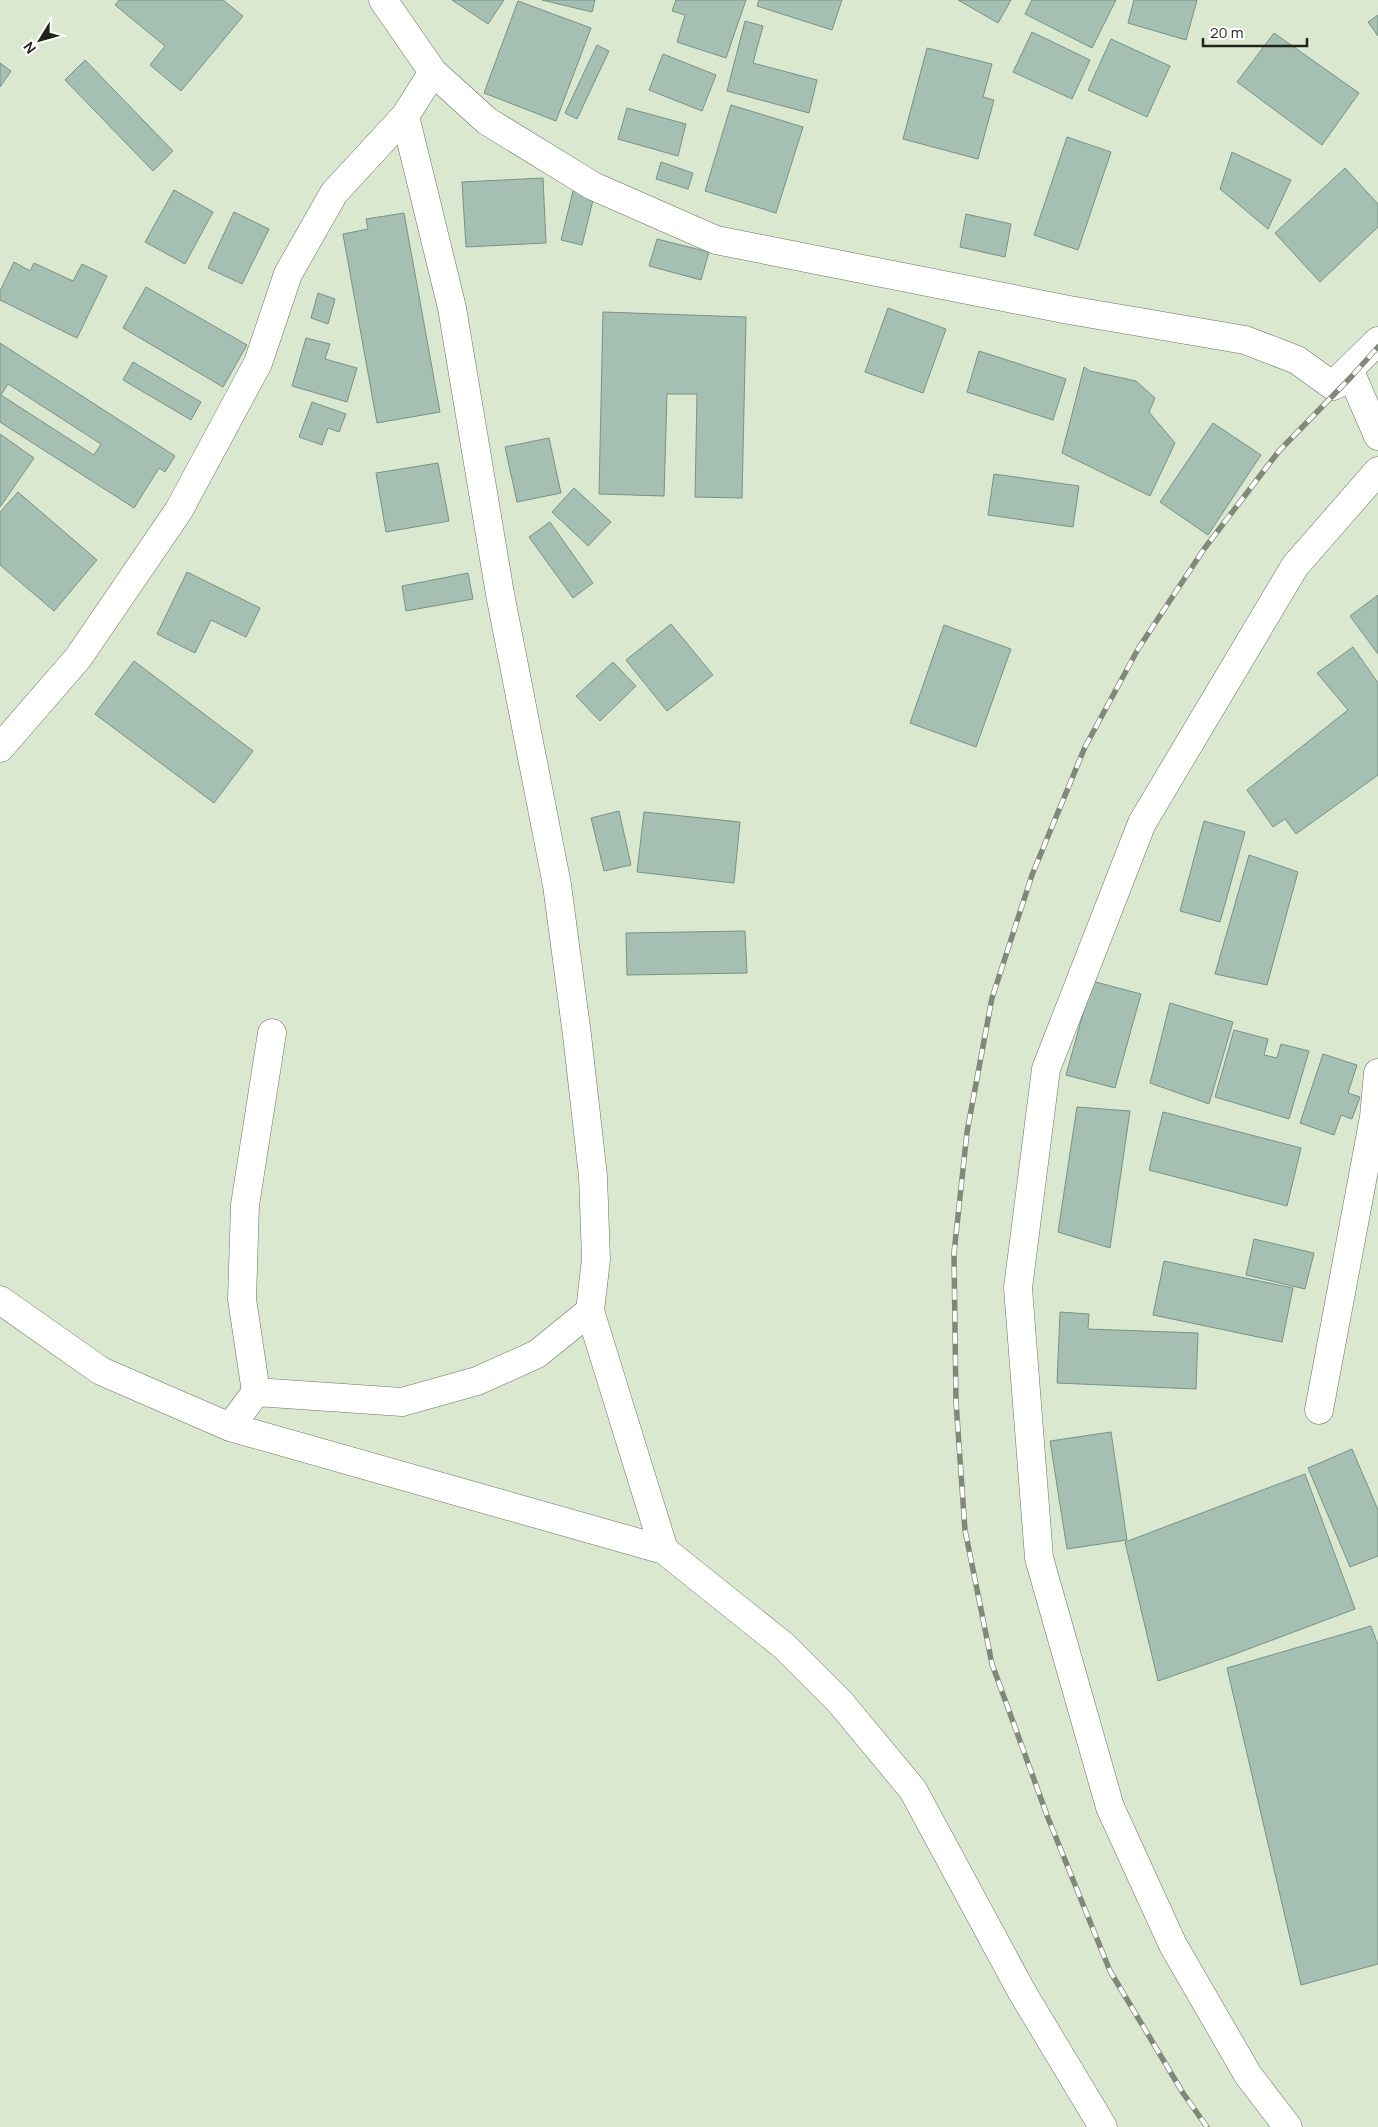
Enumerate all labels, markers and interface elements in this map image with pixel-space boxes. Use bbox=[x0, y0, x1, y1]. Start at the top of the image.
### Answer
north arrow bbox=[15, 15, 65, 65]
scale bar bbox=[1203, 15, 1307, 47]
text: 20 m bbox=[1210, 22, 1243, 43]
text: N bbox=[19, 38, 40, 58]

